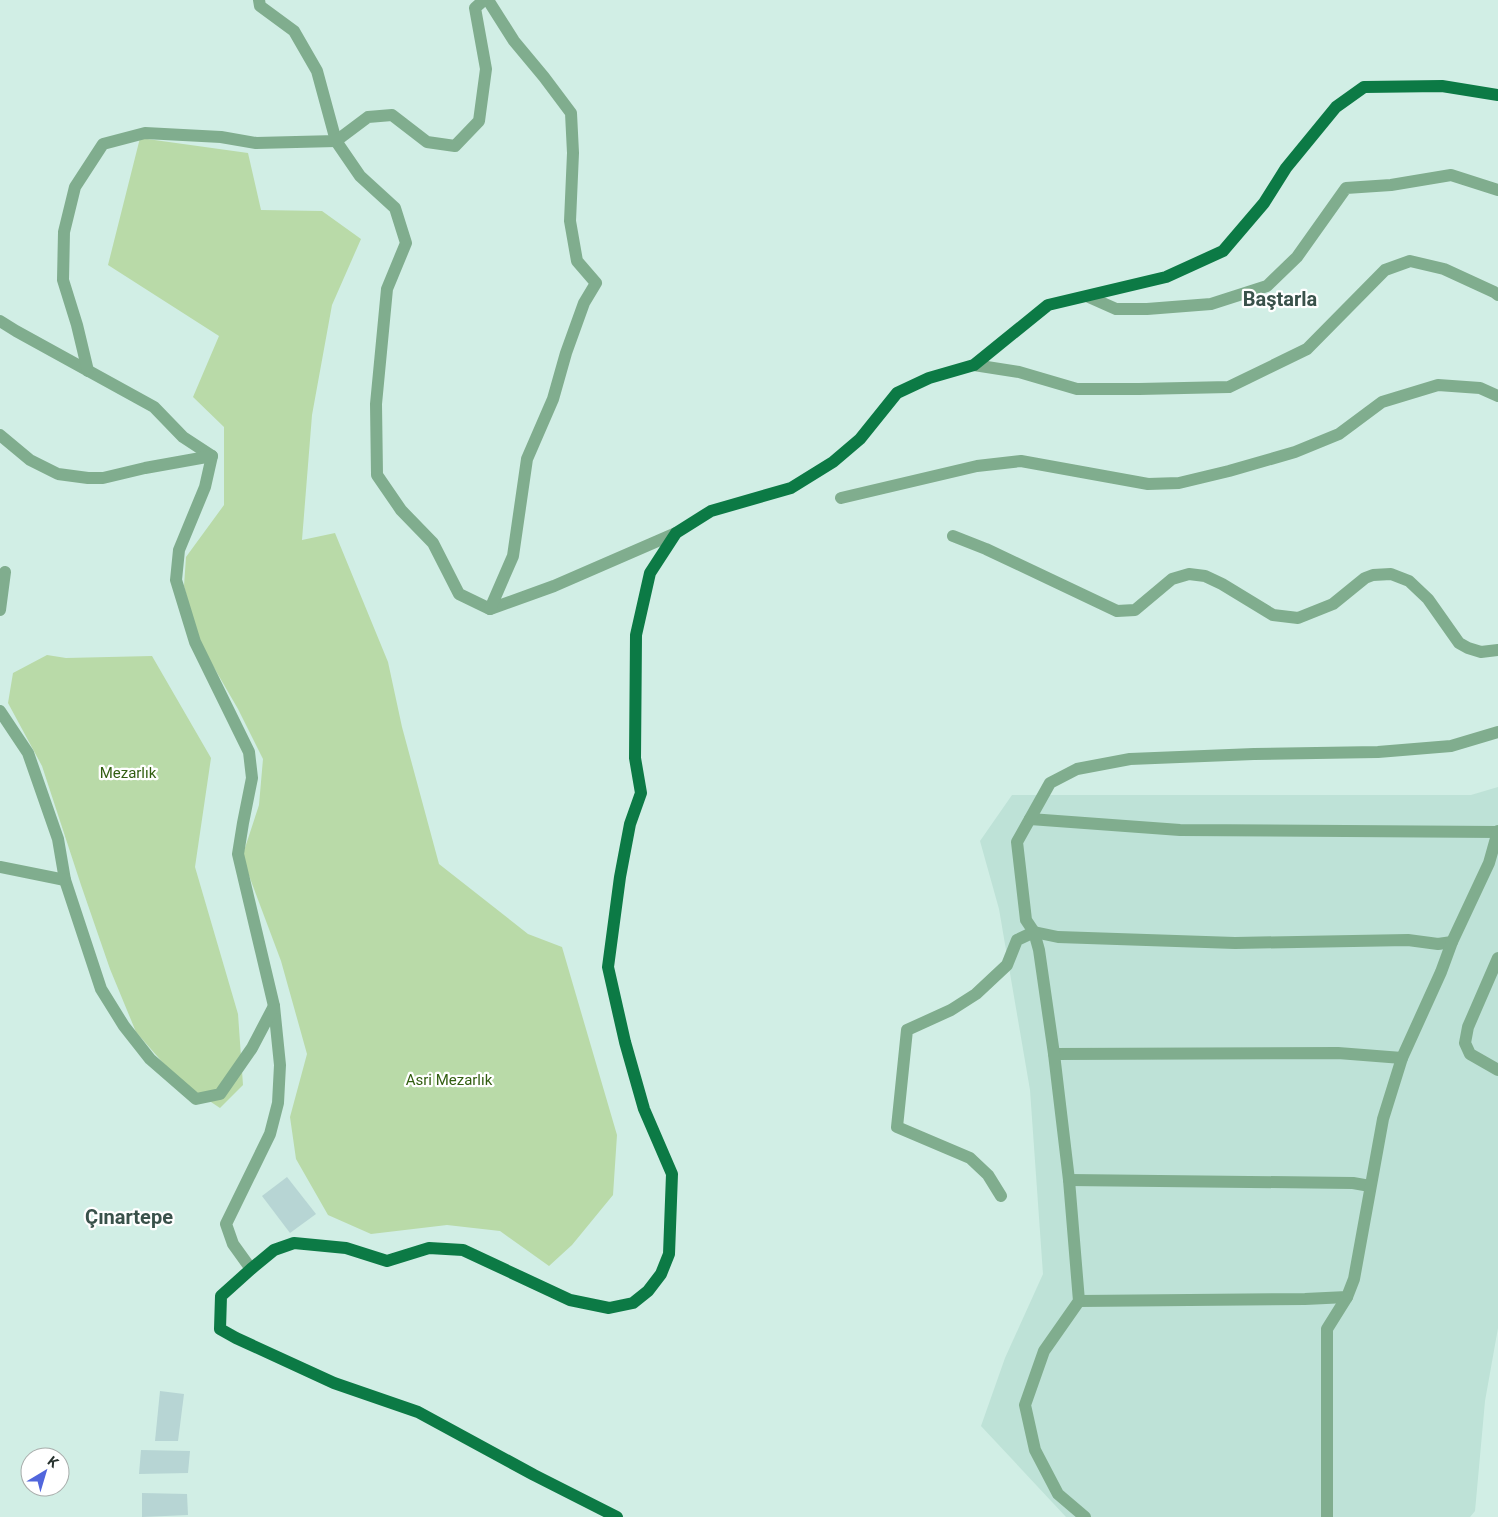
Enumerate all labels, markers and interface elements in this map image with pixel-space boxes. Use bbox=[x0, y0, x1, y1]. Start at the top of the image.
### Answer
district label: Baştarla bbox=[1243, 287, 1318, 311]
park label: Mezarlık bbox=[100, 764, 157, 782]
park label: Asri Mezarlık bbox=[406, 1071, 493, 1089]
district label: Çınartepe bbox=[85, 1205, 173, 1229]
north arrow bbox=[20, 1447, 70, 1497]
text: K bbox=[45, 1453, 62, 1471]

